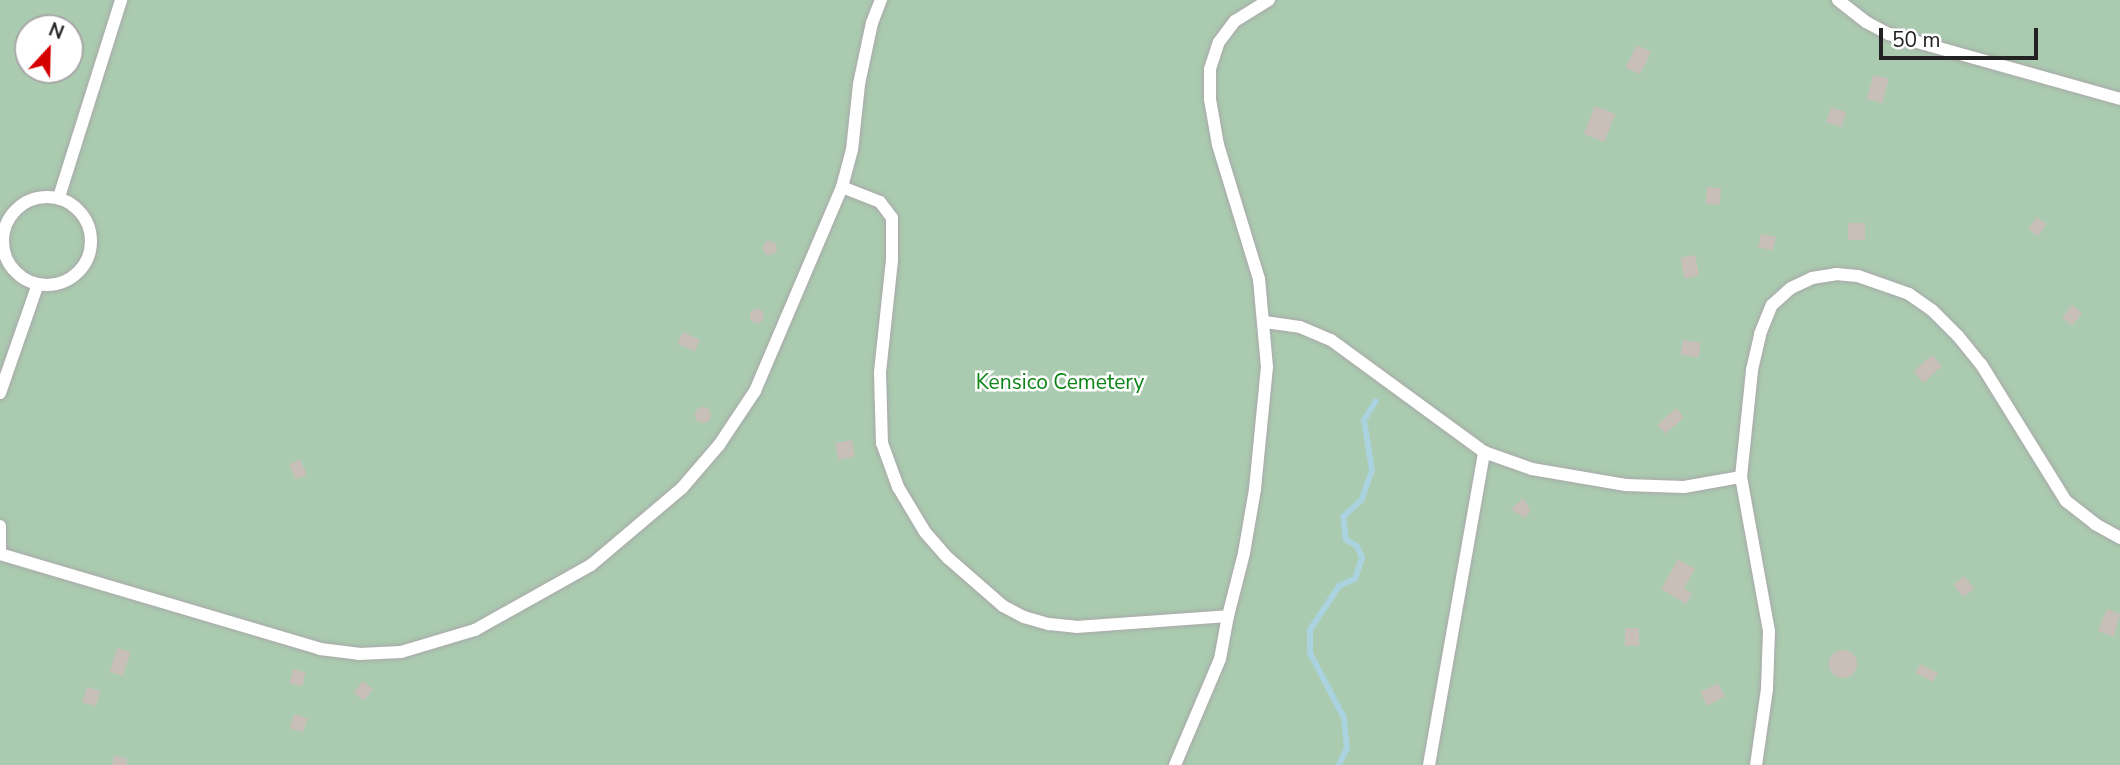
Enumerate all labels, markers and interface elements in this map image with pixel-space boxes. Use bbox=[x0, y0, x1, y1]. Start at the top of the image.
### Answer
north arrow bbox=[14, 14, 84, 84]
scale bar bbox=[1882, 14, 2041, 58]
text: N bbox=[45, 17, 68, 46]
text: 50 m bbox=[1892, 26, 1941, 54]
park label: Kensico Cemetery bbox=[976, 369, 1144, 395]

